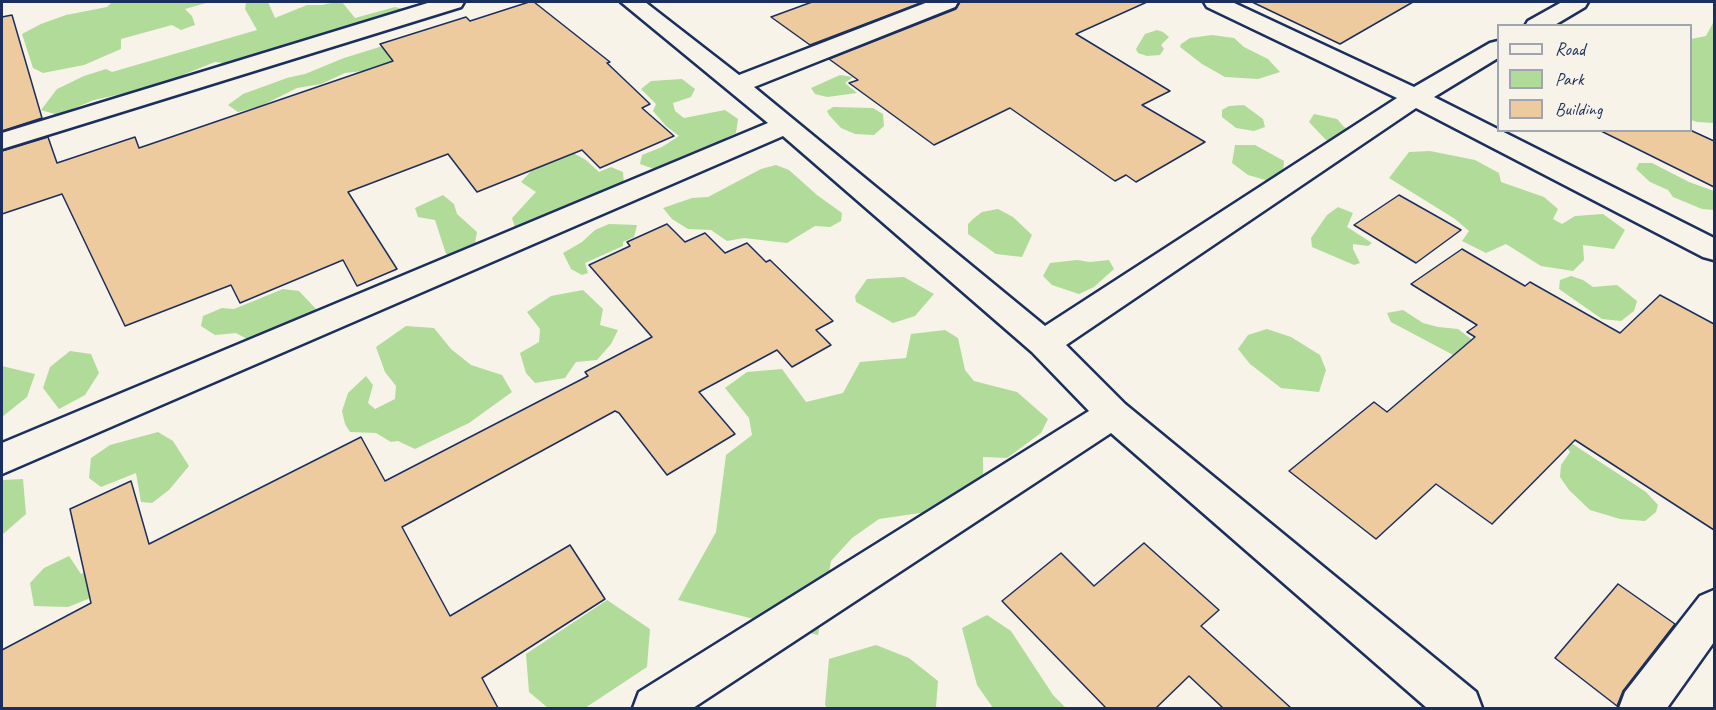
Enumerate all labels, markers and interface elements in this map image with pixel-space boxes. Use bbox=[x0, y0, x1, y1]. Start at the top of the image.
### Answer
legend bbox=[1497, 24, 1692, 132]
text: Road bbox=[1555, 38, 1585, 60]
text: Park bbox=[1555, 68, 1584, 90]
text: Building bbox=[1555, 98, 1602, 120]

